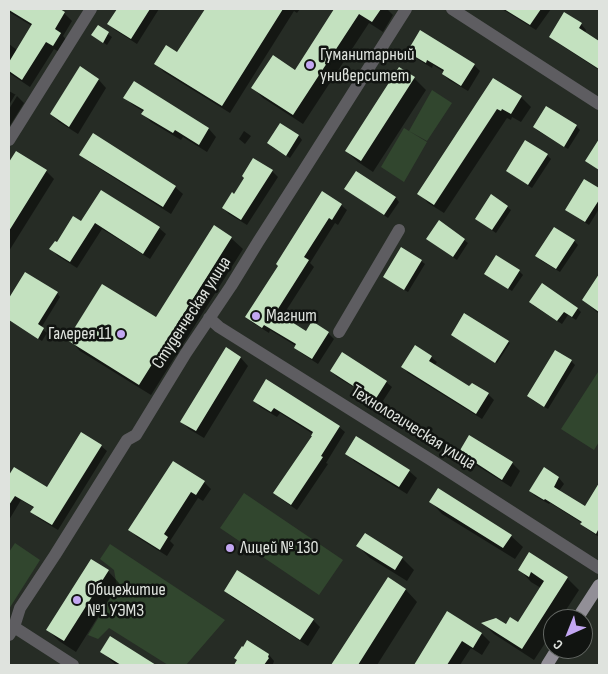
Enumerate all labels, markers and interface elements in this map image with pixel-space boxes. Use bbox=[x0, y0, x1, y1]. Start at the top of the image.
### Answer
place label: Гуманитарный университет bbox=[320, 44, 414, 86]
marker: Гуманитарный университет bbox=[304, 59, 316, 71]
street label: Студенческая улица bbox=[148, 253, 236, 373]
place label: Магнит bbox=[266, 305, 317, 327]
marker: Магнит bbox=[250, 310, 262, 322]
place label: Галерея 11 bbox=[48, 323, 111, 345]
marker: Галерея 11 bbox=[115, 328, 127, 340]
street label: Технологическая улица bbox=[347, 381, 479, 475]
place label: Лицей № 130 bbox=[240, 537, 319, 559]
marker: Лицей № 130 bbox=[224, 542, 236, 554]
place label: Общежитие №1 УЭМЗ bbox=[87, 579, 166, 622]
marker: Общежитие №1 УЭМЗ bbox=[71, 594, 83, 606]
north arrow bbox=[543, 609, 593, 659]
text: С bbox=[549, 636, 566, 653]

